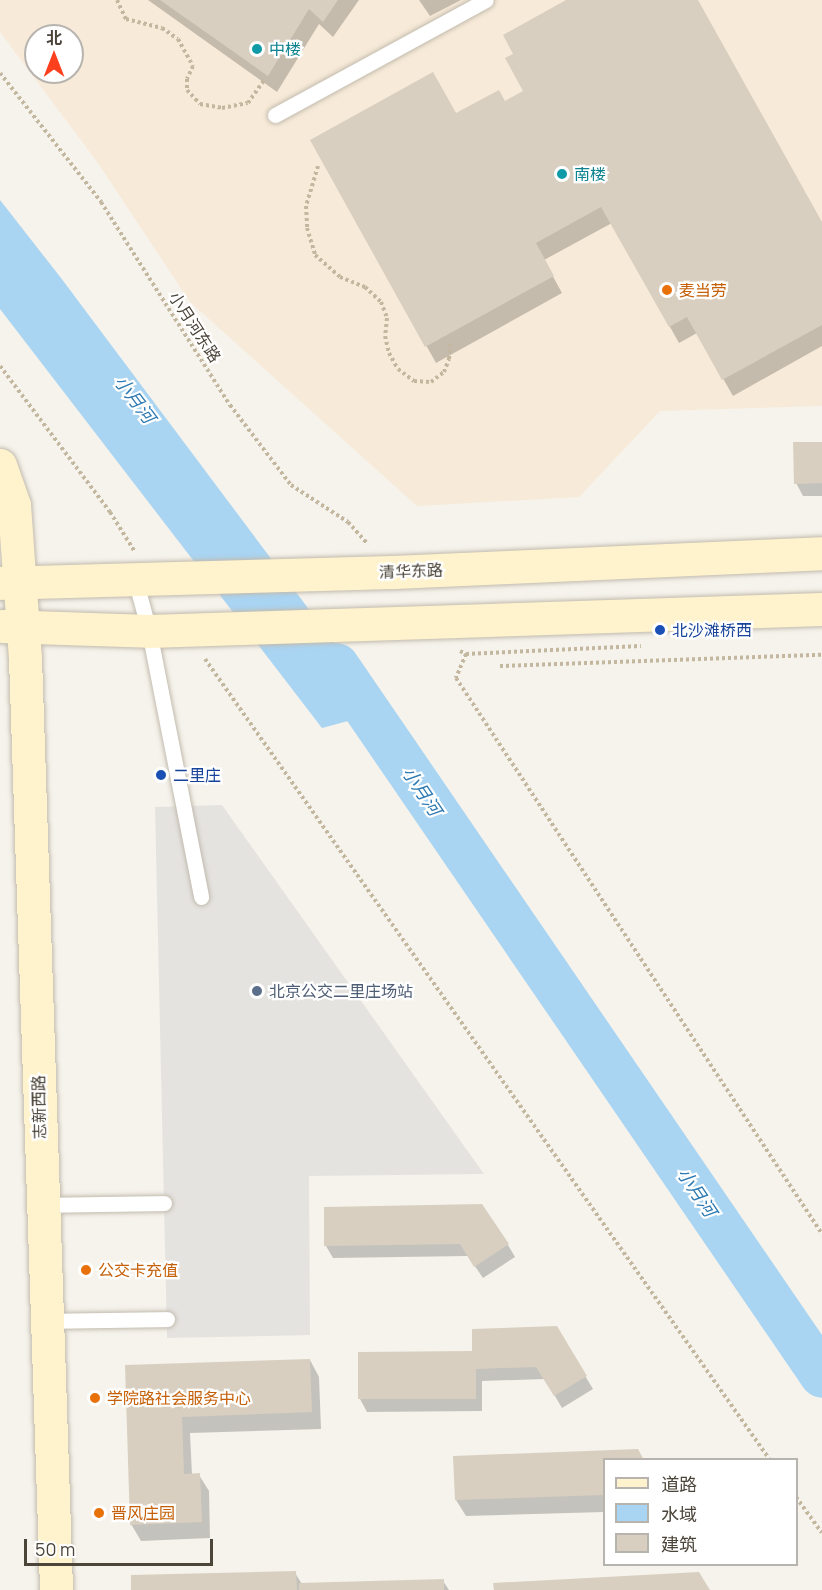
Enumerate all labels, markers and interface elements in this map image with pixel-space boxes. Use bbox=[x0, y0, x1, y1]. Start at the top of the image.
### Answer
north arrow bbox=[24, 24, 84, 84]
text: 北 bbox=[46, 27, 62, 49]
place label: 中楼 bbox=[269, 39, 301, 59]
marker: 中楼 bbox=[250, 42, 264, 56]
place label: 南楼 bbox=[574, 164, 606, 184]
marker: 南楼 bbox=[555, 167, 569, 181]
place label: 麦当劳 bbox=[679, 280, 727, 300]
marker: 麦当劳 bbox=[660, 283, 674, 297]
street label: 小月河东路 bbox=[165, 288, 225, 366]
water label: 小月河 bbox=[110, 371, 160, 427]
street label: 清华东路 bbox=[379, 560, 443, 582]
place label: 北沙滩桥西 bbox=[672, 620, 752, 640]
marker: 北沙滩桥西 bbox=[653, 623, 667, 637]
water label: 小月河 bbox=[398, 763, 446, 819]
place label: 二里庄 bbox=[173, 765, 221, 785]
marker: 二里庄 bbox=[154, 768, 168, 782]
place label: 北京公交二里庄场站 bbox=[269, 981, 413, 1001]
marker: 北京公交二里庄场站 bbox=[250, 984, 264, 998]
street label: 志新西路 bbox=[29, 1075, 49, 1139]
water label: 小月河 bbox=[673, 1164, 721, 1220]
place label: 公交卡充值 bbox=[98, 1260, 178, 1280]
marker: 公交卡充值 bbox=[79, 1263, 93, 1277]
place label: 学院路社会服务中心 bbox=[107, 1388, 251, 1408]
marker: 学院路社会服务中心 bbox=[88, 1391, 102, 1405]
legend bbox=[603, 1458, 798, 1566]
text: 道路 bbox=[661, 1472, 697, 1496]
text: 水域 bbox=[661, 1502, 697, 1526]
place label: 晋风庄园 bbox=[111, 1503, 175, 1523]
marker: 晋风庄园 bbox=[92, 1506, 106, 1520]
scale bar bbox=[27, 1527, 216, 1565]
text: 建筑 bbox=[661, 1532, 697, 1556]
text: 50 m bbox=[35, 1537, 75, 1561]

